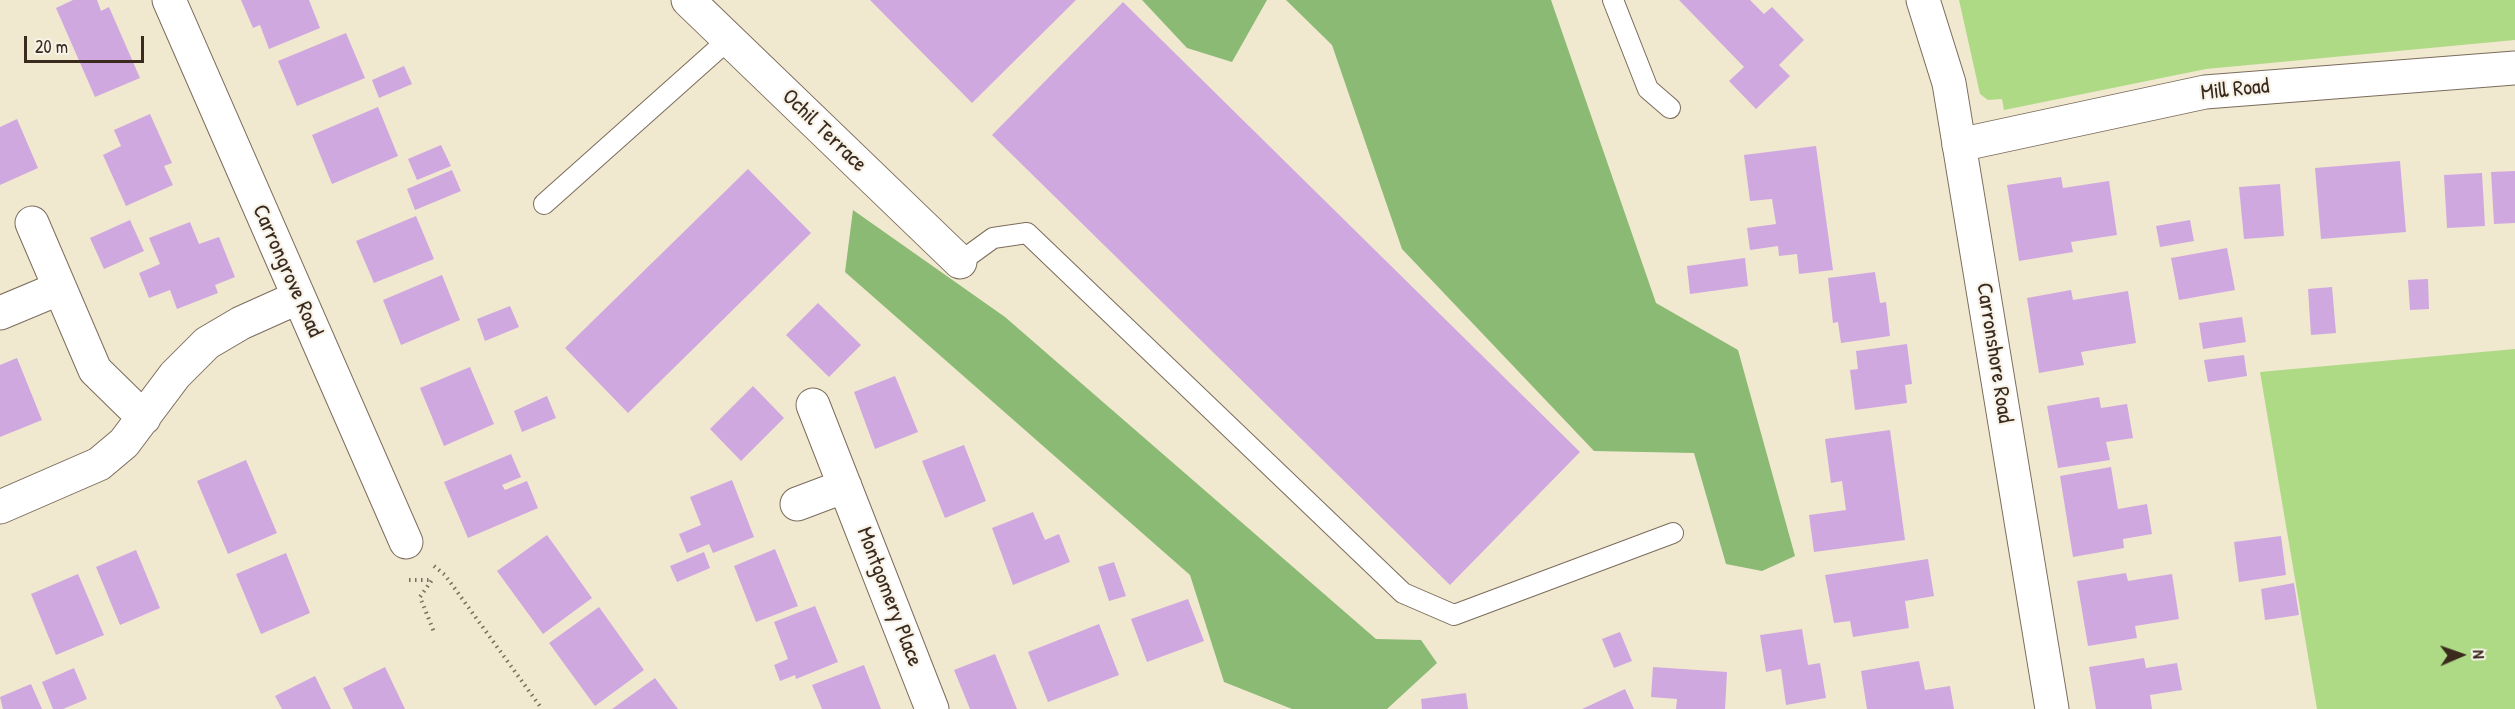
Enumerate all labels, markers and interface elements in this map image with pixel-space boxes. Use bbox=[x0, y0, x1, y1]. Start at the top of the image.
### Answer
scale bar bbox=[27, 24, 147, 62]
text: 20 m bbox=[35, 34, 68, 59]
street label: Mill Road bbox=[2199, 73, 2271, 107]
street label: Ochil Terrace bbox=[776, 84, 872, 178]
street label: Carrongrove Road bbox=[246, 201, 328, 341]
street label: Carronshore Road bbox=[1970, 281, 2018, 425]
street label: Montgomery Place bbox=[850, 524, 928, 670]
north arrow bbox=[2431, 625, 2491, 685]
text: N bbox=[2468, 650, 2490, 659]

